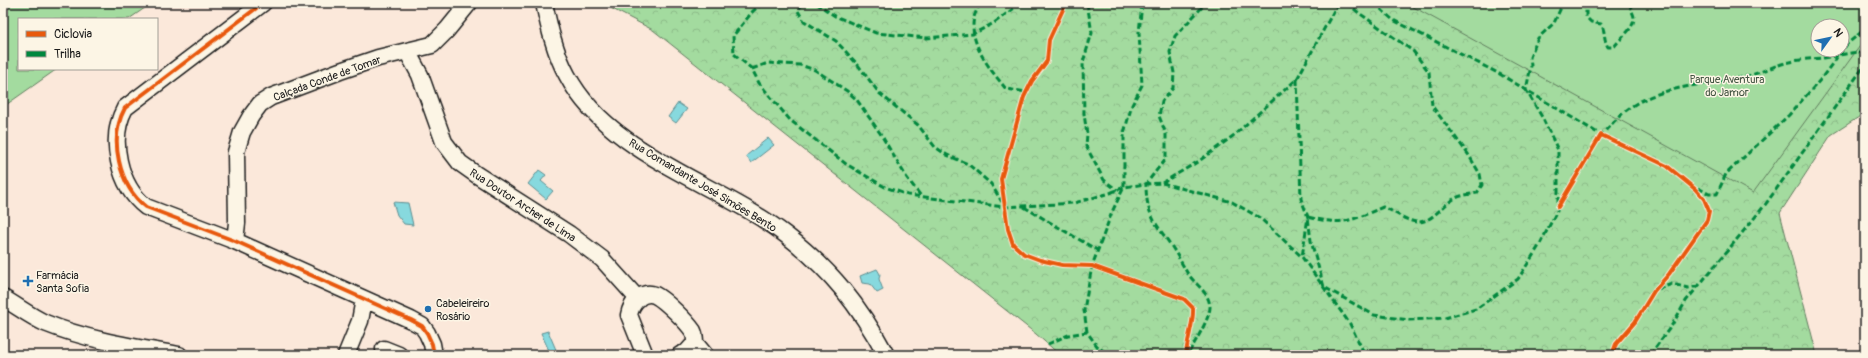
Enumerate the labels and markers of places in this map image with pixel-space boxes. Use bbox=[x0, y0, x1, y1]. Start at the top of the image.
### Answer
place label: Farmácia Santa Sofia bbox=[36, 269, 89, 295]
marker: Farmácia Santa Sofia bbox=[23, 276, 33, 286]
place label: Cabeleireiro Rosário bbox=[436, 297, 490, 323]
marker: Cabeleireiro Rosário bbox=[423, 304, 433, 314]

